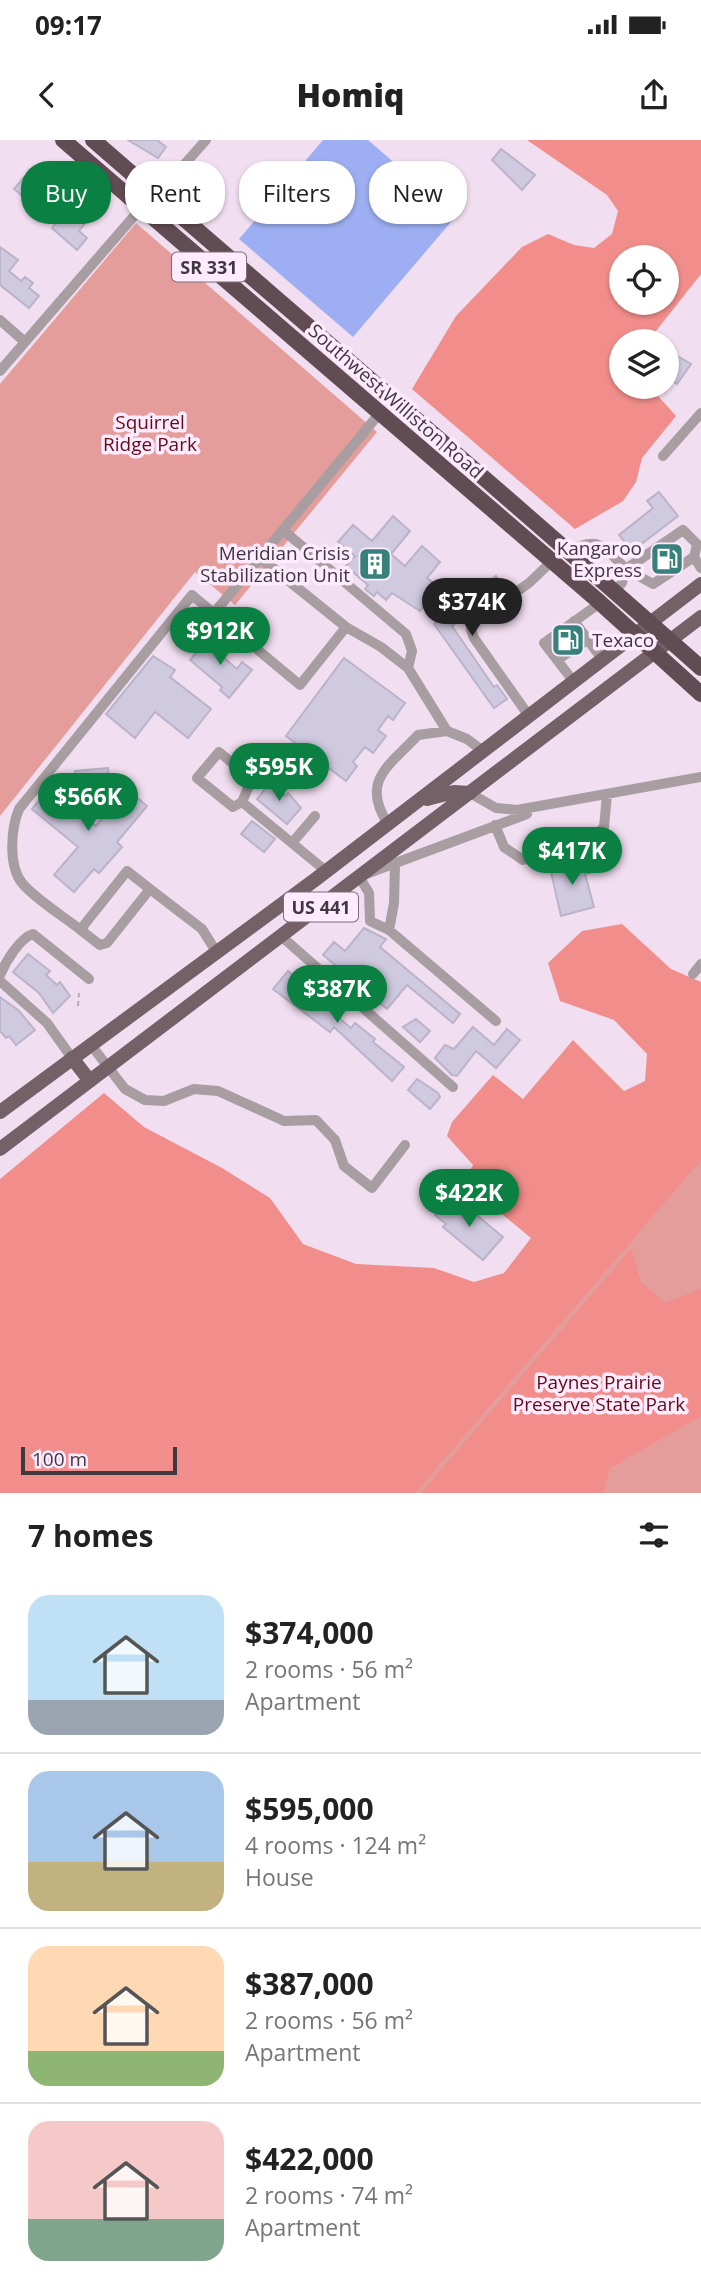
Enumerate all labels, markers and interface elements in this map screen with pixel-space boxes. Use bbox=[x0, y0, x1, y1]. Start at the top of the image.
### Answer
text: 09:17 bbox=[35, 7, 102, 43]
text: Homiq bbox=[297, 73, 404, 116]
icon: back bbox=[28, 76, 66, 114]
icon: share bbox=[635, 76, 673, 114]
chip: Buy bbox=[21, 161, 111, 224]
chip: Rent bbox=[125, 161, 225, 224]
chip: Filters bbox=[239, 161, 355, 224]
chip: New bbox=[369, 161, 467, 224]
map controls bbox=[609, 245, 679, 399]
button: locate bbox=[609, 245, 679, 315]
road number: SR 331 bbox=[172, 252, 246, 282]
street label: Southwest Williston Road bbox=[303, 318, 489, 484]
button: layers bbox=[609, 329, 679, 399]
park label: Squirrel Ridge Park bbox=[103, 409, 197, 457]
place label: Kangaroo Express bbox=[557, 535, 642, 583]
place label: Meridian Crisis Stabilization Unit bbox=[200, 540, 350, 588]
fuel station icon: Kangaroo Express bbox=[648, 540, 686, 578]
building icon: Meridian Crisis Stabilization Unit bbox=[356, 545, 394, 583]
pin: $374K bbox=[423, 578, 521, 638]
text: $374K bbox=[438, 585, 506, 617]
pin: $912K bbox=[171, 608, 269, 667]
text: $912K bbox=[186, 614, 254, 646]
fuel station icon: Texaco bbox=[549, 621, 587, 659]
place label: Texaco bbox=[592, 627, 654, 653]
pin: $595K bbox=[230, 744, 328, 803]
text: $595K bbox=[245, 750, 313, 782]
pin: $566K bbox=[39, 774, 137, 833]
text: $566K bbox=[54, 780, 122, 812]
pin: $417K bbox=[523, 828, 621, 887]
text: $417K bbox=[538, 834, 606, 866]
road number: US 441 bbox=[284, 892, 358, 922]
pin: $387K bbox=[288, 966, 386, 1025]
text: $387K bbox=[303, 972, 371, 1004]
pin: $422K bbox=[420, 1170, 518, 1229]
text: $422K bbox=[435, 1176, 503, 1208]
park label: Paynes Prairie Preserve State Park bbox=[513, 1369, 685, 1417]
scale bar bbox=[21, 1444, 177, 1476]
text: 100 m bbox=[32, 1446, 87, 1472]
text: 7 homes bbox=[28, 1515, 153, 1556]
icon: filters bbox=[635, 1516, 673, 1554]
text: $374,000 bbox=[245, 1612, 374, 1653]
icon: home bbox=[84, 1623, 168, 1707]
text: 2 rooms · 56 m² bbox=[245, 1653, 413, 1685]
text: Apartment bbox=[245, 1685, 361, 1717]
text: $595,000 bbox=[245, 1788, 374, 1829]
icon: home bbox=[84, 1799, 168, 1883]
text: 4 rooms · 124 m² bbox=[245, 1829, 426, 1861]
text: House bbox=[245, 1861, 314, 1893]
text: $387,000 bbox=[245, 1963, 374, 2004]
icon: home bbox=[84, 1974, 168, 2058]
text: 2 rooms · 56 m² bbox=[245, 2004, 413, 2036]
text: Apartment bbox=[245, 2036, 361, 2068]
text: $422,000 bbox=[245, 2138, 374, 2179]
icon: home bbox=[84, 2149, 168, 2233]
text: 2 rooms · 74 m² bbox=[245, 2179, 413, 2211]
text: Apartment bbox=[245, 2211, 361, 2243]

